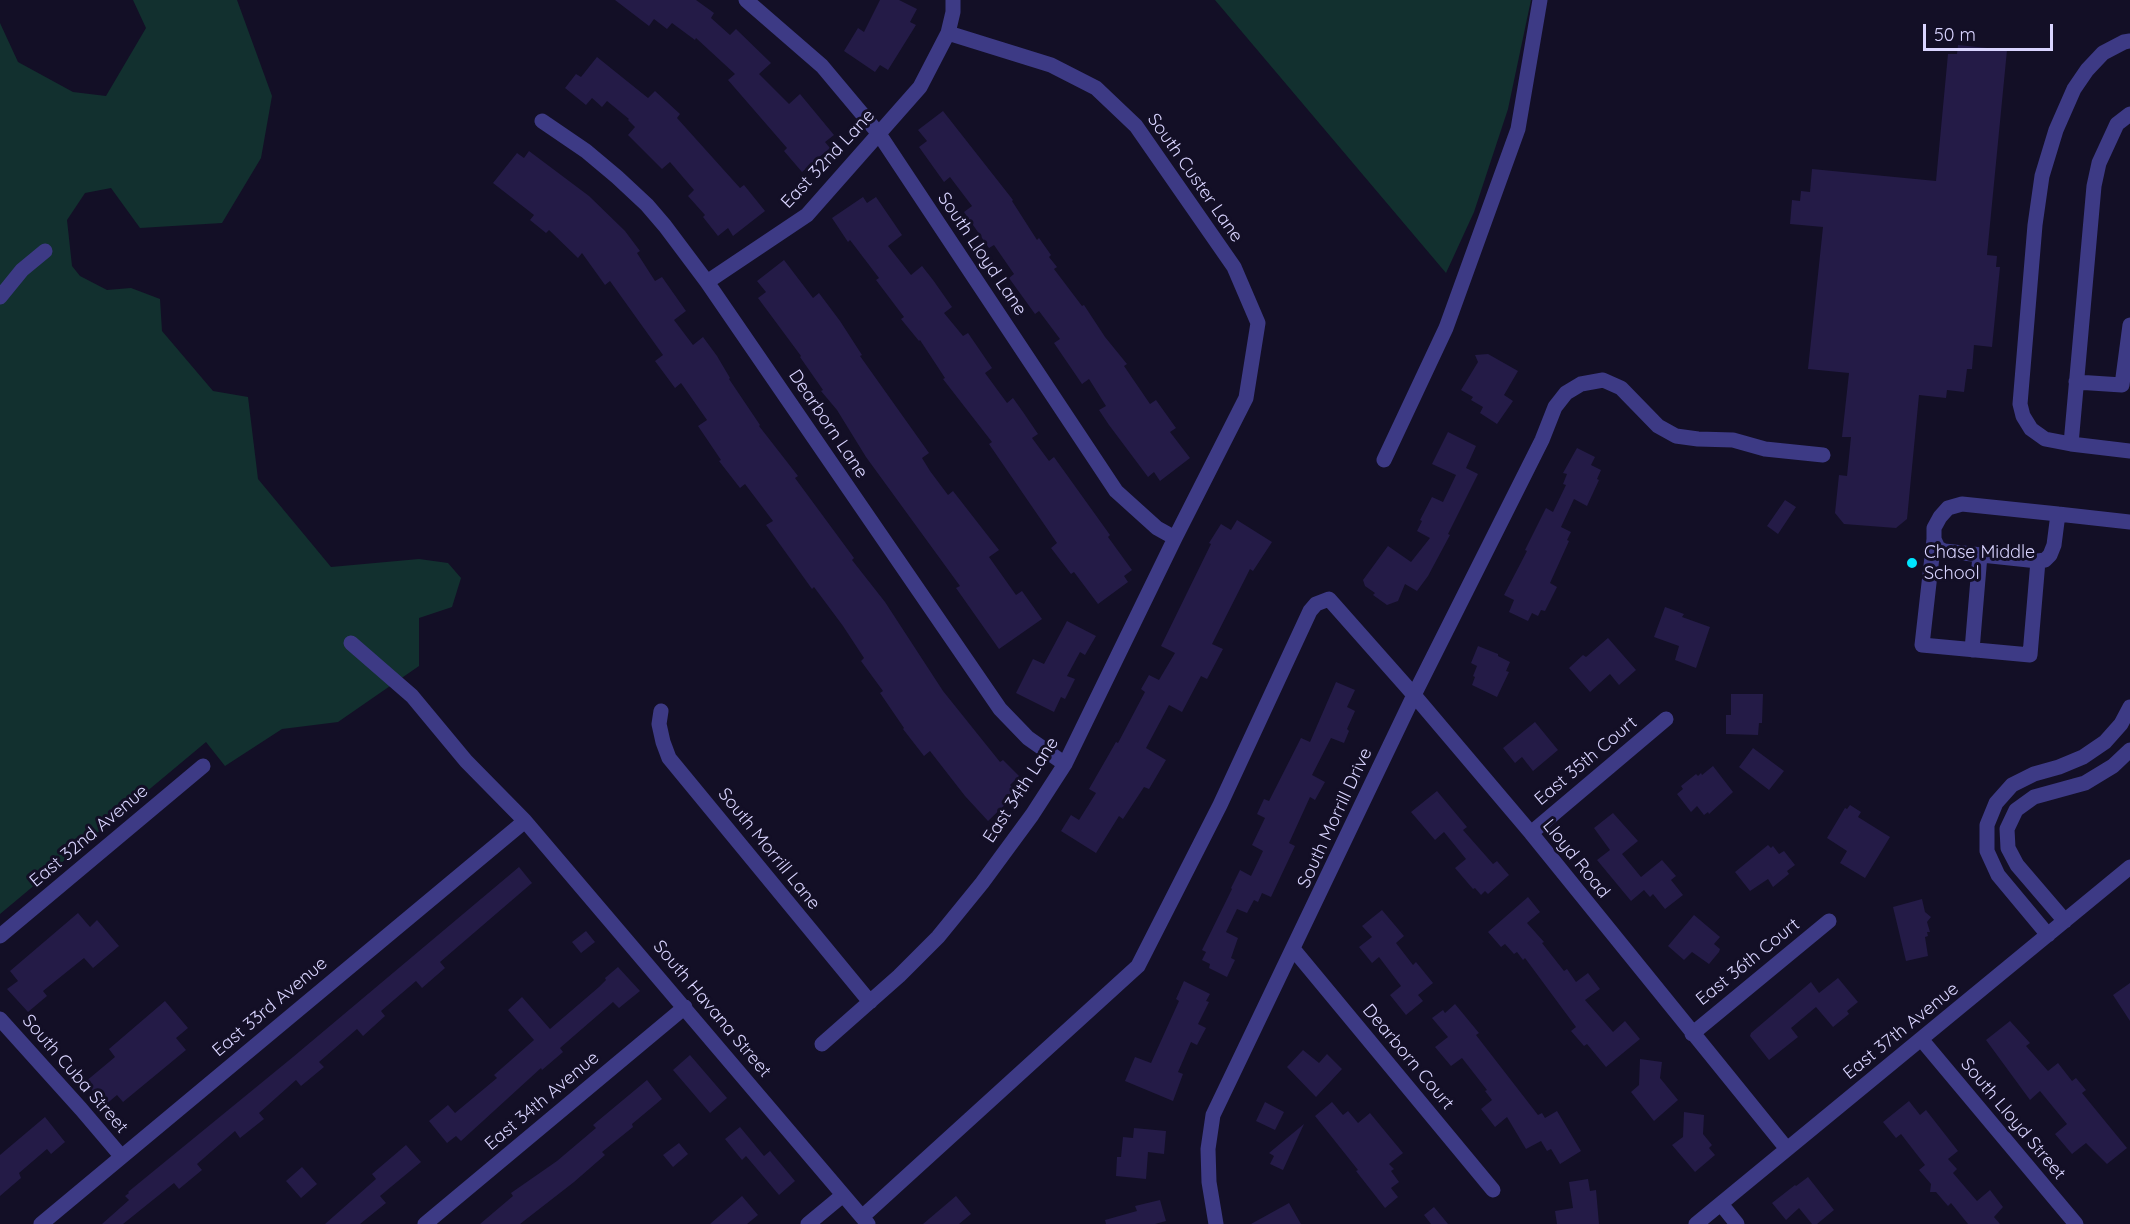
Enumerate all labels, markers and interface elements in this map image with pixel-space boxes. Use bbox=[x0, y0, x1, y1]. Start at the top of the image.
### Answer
scale bar bbox=[1926, 12, 2056, 50]
text: 50 m bbox=[1934, 23, 1976, 46]
street label: East 32nd Lane bbox=[777, 105, 879, 213]
street label: South Custer Lane bbox=[1143, 110, 1247, 246]
street label: South Lloyd Lane bbox=[933, 188, 1031, 320]
street label: Dearborn Lane bbox=[784, 366, 872, 482]
place label: Chase Middle School bbox=[1924, 542, 2035, 584]
marker: Chase Middle School bbox=[1905, 556, 1919, 570]
street label: East 35th Court bbox=[1530, 712, 1642, 810]
street label: East 34th Lane bbox=[979, 733, 1063, 847]
street label: South Morrill Drive bbox=[1293, 744, 1377, 892]
street label: East 32nd Avenue bbox=[25, 780, 153, 892]
street label: South Morrill Lane bbox=[713, 784, 825, 914]
street label: Lloyd Road bbox=[1538, 815, 1614, 903]
street label: East 36th Court bbox=[1692, 914, 1804, 1010]
street label: South Havana Street bbox=[648, 936, 776, 1082]
street label: East 33rd Avenue bbox=[208, 953, 332, 1061]
street label: East 37th Avenue bbox=[1839, 978, 1963, 1084]
street label: Dearborn Court bbox=[1358, 1000, 1458, 1114]
street label: South Cuba Street bbox=[18, 1010, 132, 1138]
street label: East 34th Avenue bbox=[481, 1047, 603, 1155]
street label: South Lloyd Street bbox=[1956, 1054, 2070, 1184]

